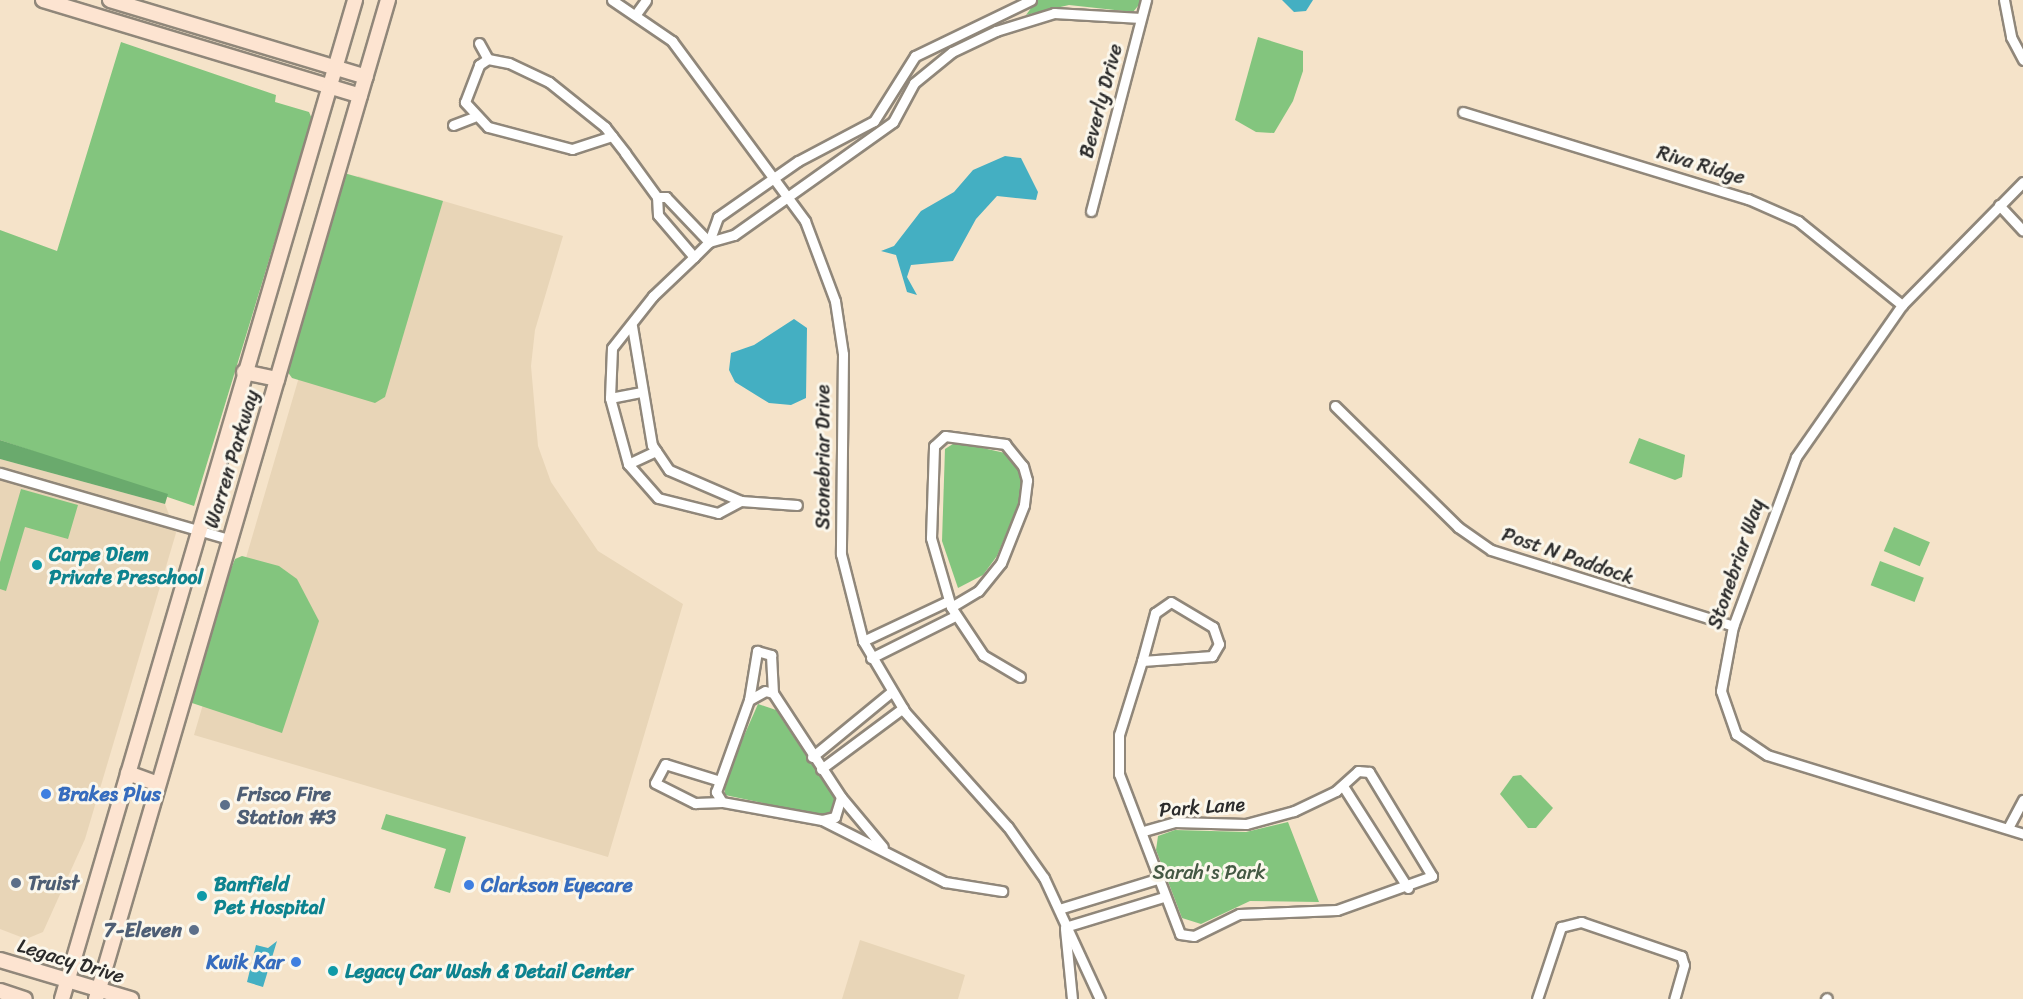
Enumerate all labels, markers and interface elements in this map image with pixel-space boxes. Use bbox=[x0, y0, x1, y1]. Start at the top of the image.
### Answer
street label: Beverly Drive bbox=[1074, 41, 1128, 161]
street label: Riva Ridge bbox=[1654, 140, 1748, 190]
street label: Stonebriar Drive bbox=[811, 384, 835, 530]
street label: Warren Parkway bbox=[200, 387, 264, 531]
street label: Stonebriar Way bbox=[1702, 496, 1770, 632]
street label: Post N Paddock bbox=[1499, 522, 1637, 590]
place label: Carpe Diem Private Preschool bbox=[49, 542, 203, 589]
marker: Carpe Diem Private Preschool bbox=[30, 558, 44, 572]
place label: Brakes Plus bbox=[58, 782, 161, 806]
place label: Frisco Fire Station #3 bbox=[237, 782, 336, 829]
marker: Brakes Plus bbox=[39, 787, 53, 801]
street label: Park Lane bbox=[1158, 792, 1246, 822]
marker: Frisco Fire Station #3 bbox=[218, 798, 232, 812]
park label: Sarah's Park bbox=[1152, 860, 1266, 884]
place label: Truist bbox=[28, 871, 79, 895]
place label: Banfield Pet Hospital bbox=[214, 873, 324, 920]
place label: Clarkson Eyecare bbox=[481, 873, 633, 897]
marker: Truist bbox=[9, 876, 23, 890]
marker: Clarkson Eyecare bbox=[462, 878, 476, 892]
marker: Banfield Pet Hospital bbox=[195, 889, 209, 903]
place label: 7-Eleven bbox=[104, 918, 182, 942]
marker: 7-Eleven bbox=[187, 923, 201, 937]
street label: Legacy Drive bbox=[15, 933, 127, 989]
place label: Kwik Kar bbox=[206, 950, 284, 974]
marker: Kwik Kar bbox=[289, 955, 303, 969]
place label: Legacy Car Wash & Detail Center bbox=[345, 959, 632, 983]
marker: Legacy Car Wash & Detail Center bbox=[326, 964, 340, 978]

